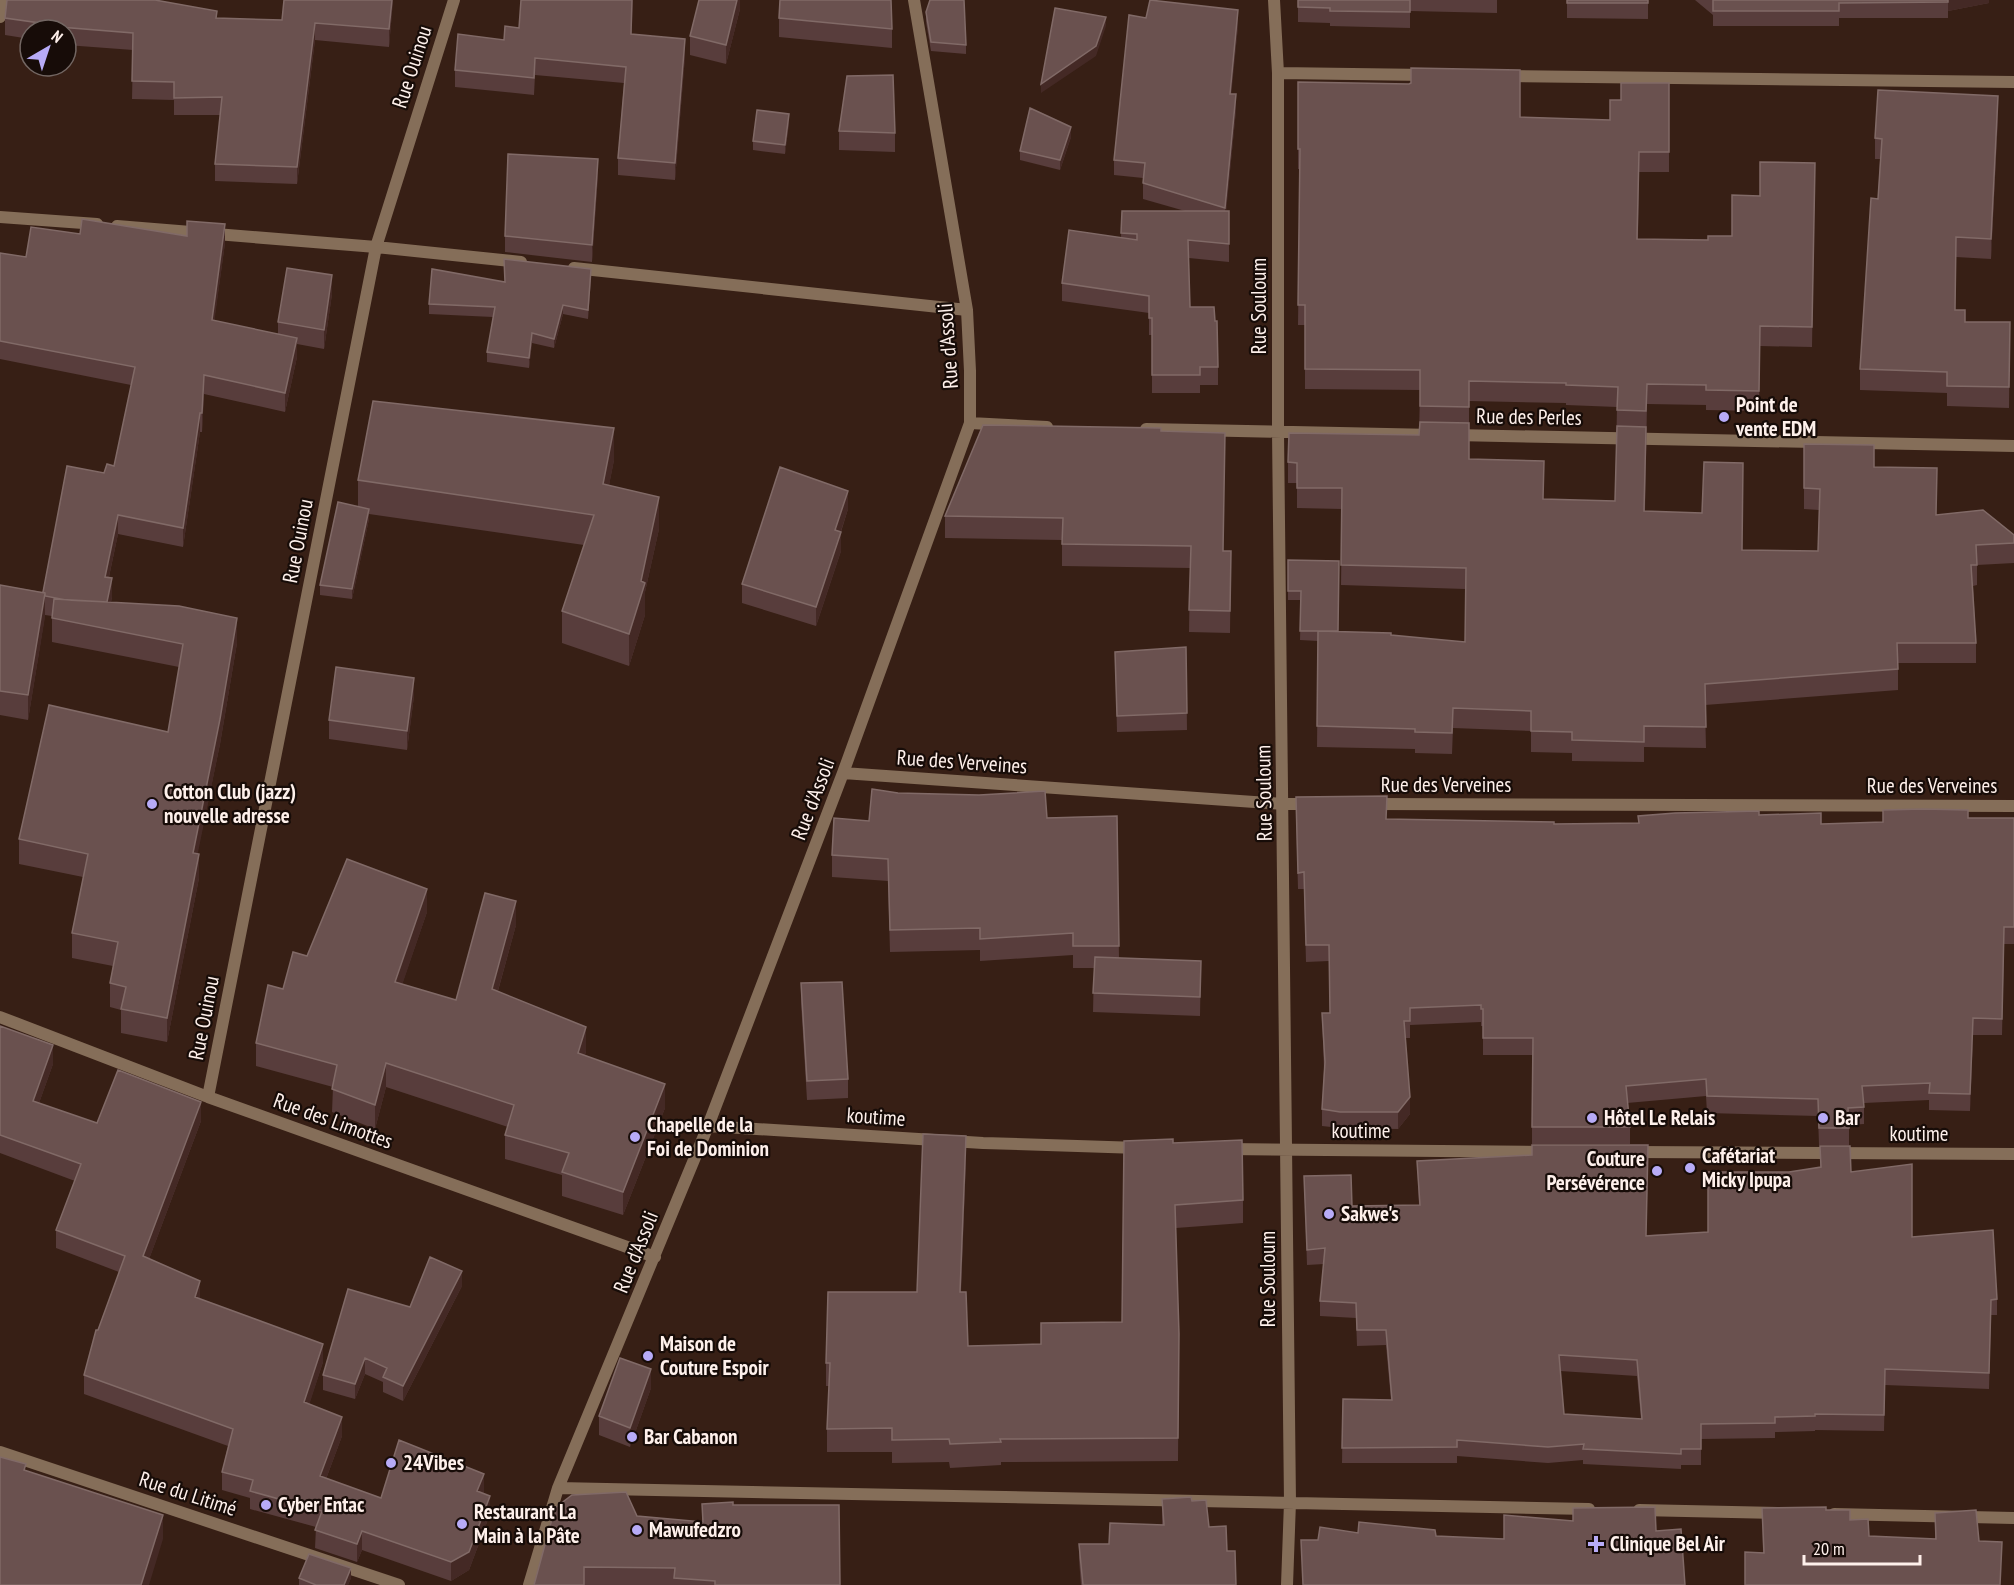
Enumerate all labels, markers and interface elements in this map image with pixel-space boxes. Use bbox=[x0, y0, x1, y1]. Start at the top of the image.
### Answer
north arrow bbox=[18, 18, 78, 78]
street label: Rue Ouinou bbox=[386, 22, 437, 111]
text: N bbox=[48, 26, 67, 47]
street label: Rue Souloum bbox=[1245, 258, 1272, 354]
street label: Rue d'Assoli bbox=[931, 302, 964, 390]
place label: Point de vente EDM bbox=[1735, 391, 1816, 442]
street label: Rue des Perles bbox=[1476, 402, 1582, 431]
marker: Point de vente EDM bbox=[1717, 410, 1731, 424]
street label: Rue Ouinou bbox=[276, 497, 319, 585]
street label: Rue des Verveines bbox=[896, 743, 1028, 780]
street label: Rue Souloum bbox=[1249, 745, 1278, 841]
street label: Rue d'Assoli bbox=[785, 754, 841, 844]
street label: Rue des Verveines bbox=[1381, 771, 1511, 798]
street label: Rue des Verveines bbox=[1867, 772, 1997, 799]
place label: Cotton Club (jazz) nouvelle adresse bbox=[164, 778, 296, 829]
marker: Cotton Club (jazz) nouvelle adresse bbox=[145, 797, 159, 811]
street label: Rue Ouinou bbox=[182, 974, 225, 1062]
street label: Rue des Limottes bbox=[270, 1087, 396, 1155]
street label: koutime bbox=[846, 1101, 906, 1132]
place label: Hôtel Le Relais bbox=[1604, 1104, 1715, 1131]
place label: Bar bbox=[1835, 1104, 1861, 1131]
place label: Chapelle de la Foi de Dominion bbox=[647, 1111, 769, 1162]
marker: Hôtel Le Relais bbox=[1585, 1111, 1599, 1125]
marker: Bar bbox=[1816, 1111, 1830, 1125]
street label: koutime bbox=[1332, 1117, 1390, 1144]
street label: koutime bbox=[1890, 1120, 1948, 1147]
marker: Chapelle de la Foi de Dominion bbox=[628, 1130, 642, 1144]
place label: Cafétariat Micky Ipupa bbox=[1702, 1142, 1791, 1193]
place label: Couture Persévérence bbox=[1546, 1145, 1645, 1196]
marker: Cafétariat Micky Ipupa bbox=[1683, 1161, 1697, 1175]
marker: Couture Persévérence bbox=[1650, 1164, 1664, 1178]
place label: Sakwe's bbox=[1341, 1200, 1399, 1227]
street label: Rue d'Assoli bbox=[607, 1207, 664, 1297]
marker: Sakwe's bbox=[1322, 1207, 1336, 1221]
street label: Rue Souloum bbox=[1254, 1231, 1281, 1327]
place label: Maison de Couture Espoir bbox=[660, 1330, 769, 1381]
marker: Maison de Couture Espoir bbox=[641, 1349, 655, 1363]
place label: Bar Cabanon bbox=[644, 1423, 737, 1450]
marker: Bar Cabanon bbox=[625, 1430, 639, 1444]
place label: 24Vibes bbox=[403, 1449, 464, 1476]
marker: 24Vibes bbox=[384, 1456, 398, 1470]
street label: Rue du Litimé bbox=[136, 1465, 240, 1522]
place label: Cyber Entac bbox=[278, 1491, 365, 1518]
marker: Cyber Entac bbox=[259, 1498, 273, 1512]
place label: Restaurant La Main à la Pâte bbox=[474, 1498, 580, 1549]
place label: Mawufedzro bbox=[649, 1516, 741, 1543]
marker: Restaurant La Main à la Pâte bbox=[455, 1517, 469, 1531]
marker: Mawufedzro bbox=[630, 1523, 644, 1537]
scale bar bbox=[1804, 1528, 1920, 1566]
place label: Clinique Bel Air bbox=[1610, 1530, 1726, 1557]
marker: Clinique Bel Air bbox=[1587, 1535, 1605, 1553]
text: 20 m bbox=[1813, 1537, 1845, 1560]

